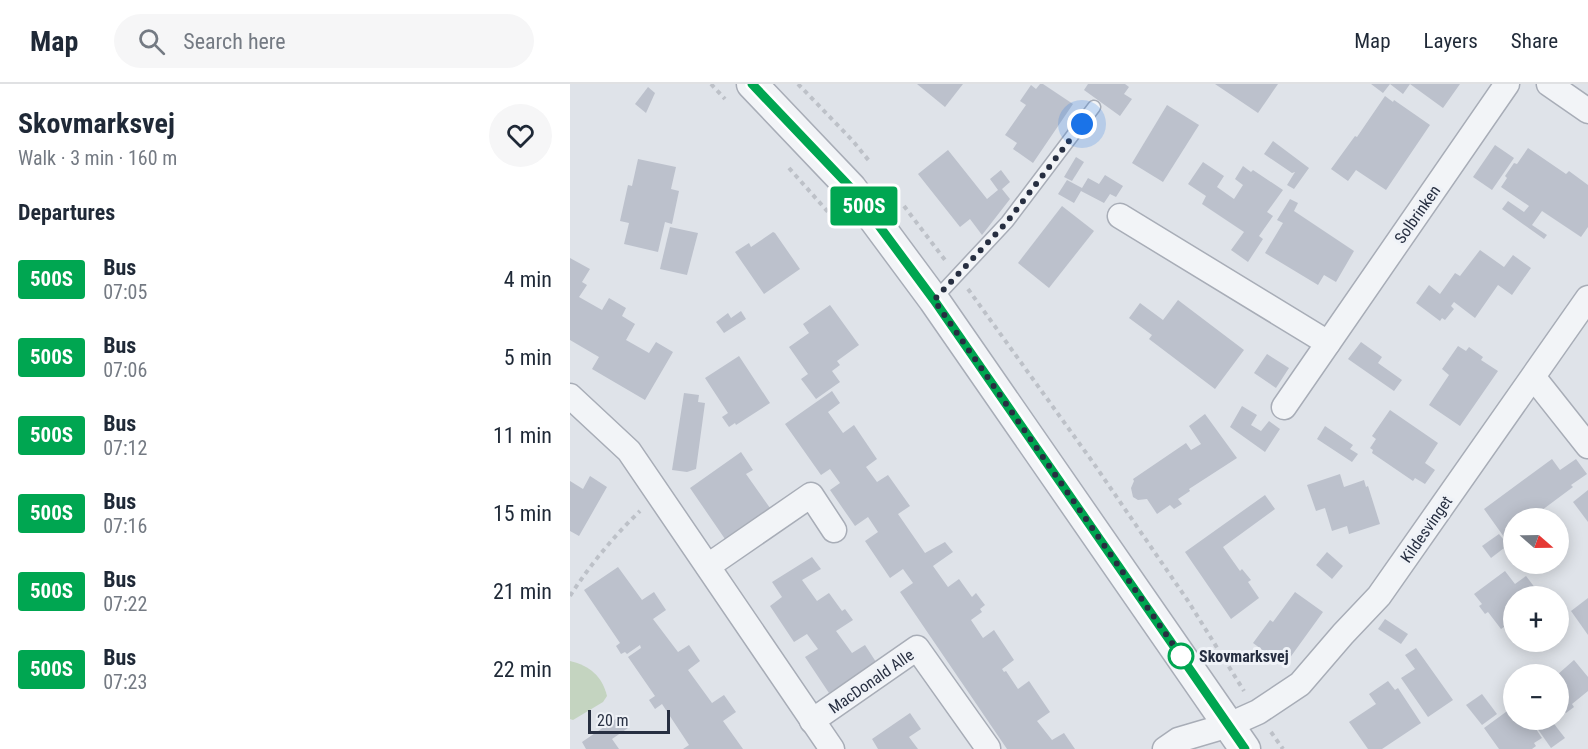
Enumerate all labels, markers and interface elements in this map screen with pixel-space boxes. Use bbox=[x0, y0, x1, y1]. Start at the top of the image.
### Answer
search box bbox=[114, 14, 534, 68]
text: Map bbox=[30, 25, 78, 58]
icon: search bbox=[135, 25, 168, 58]
text: Search here bbox=[183, 29, 286, 54]
text: Map bbox=[1354, 29, 1391, 53]
text: Layers bbox=[1424, 29, 1478, 53]
text: Share bbox=[1511, 29, 1558, 53]
button: heart bbox=[489, 104, 552, 167]
text: Skovmarksvej bbox=[18, 107, 175, 140]
your location bbox=[1067, 109, 1097, 139]
text: Walk · 3 min · 160 m bbox=[18, 146, 177, 170]
street label: Solbrinken bbox=[1391, 182, 1444, 247]
line badge: 500S bbox=[822, 186, 906, 226]
text: 500S bbox=[842, 194, 886, 218]
text: Departures bbox=[18, 200, 115, 225]
text: Bus bbox=[103, 255, 136, 280]
text: 500S bbox=[30, 267, 73, 291]
text: 4 min bbox=[504, 267, 552, 292]
text: 07:05 bbox=[103, 280, 147, 304]
text: Bus bbox=[103, 333, 136, 358]
text: 500S bbox=[30, 345, 73, 369]
text: 5 min bbox=[504, 345, 552, 370]
text: 07:06 bbox=[103, 358, 147, 382]
text: Bus bbox=[103, 411, 136, 436]
text: 500S bbox=[30, 423, 73, 447]
text: 11 min bbox=[493, 423, 552, 448]
text: 07:12 bbox=[103, 436, 147, 460]
text: Bus bbox=[103, 489, 136, 514]
street label: Kildesvinget bbox=[1396, 492, 1456, 566]
text: 500S bbox=[30, 501, 73, 525]
text: 15 min bbox=[493, 501, 552, 526]
north arrow bbox=[1503, 508, 1569, 574]
map controls bbox=[1503, 508, 1569, 730]
text: 07:16 bbox=[103, 514, 147, 538]
text: Bus bbox=[103, 567, 136, 592]
text: 500S bbox=[30, 579, 73, 603]
text: 21 min bbox=[493, 579, 552, 604]
button: + bbox=[1503, 586, 1569, 652]
text: 07:22 bbox=[103, 592, 147, 616]
marker: Skovmarksvej bbox=[1168, 643, 1194, 669]
text: Bus bbox=[103, 645, 136, 670]
street label: MacDonald Alle bbox=[825, 645, 917, 718]
place label: Skovmarksvej bbox=[1199, 647, 1289, 666]
text: 500S bbox=[30, 657, 73, 681]
text: 22 min bbox=[493, 657, 552, 682]
button: − bbox=[1503, 664, 1569, 730]
text: 07:23 bbox=[103, 670, 147, 694]
scale bar bbox=[588, 707, 670, 734]
text: 20 m bbox=[597, 711, 629, 730]

